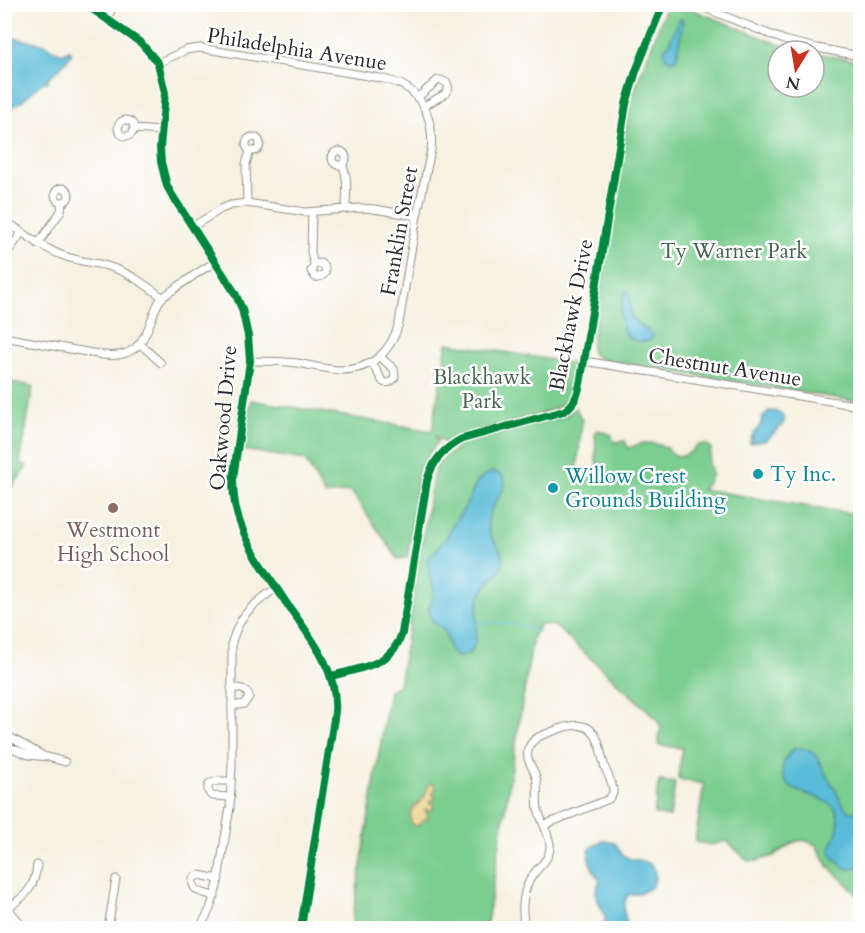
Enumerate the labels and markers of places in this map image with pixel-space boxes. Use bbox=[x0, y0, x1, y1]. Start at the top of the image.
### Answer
place label: Ty Inc. bbox=[770, 460, 836, 489]
place label: Willow Crest Grounds Building bbox=[564, 462, 726, 515]
marker: Ty Inc. bbox=[751, 467, 765, 481]
marker: Willow Crest Grounds Building bbox=[546, 481, 560, 495]
marker: Westmont High School bbox=[106, 501, 120, 515]
place label: Westmont High School bbox=[57, 516, 169, 569]

